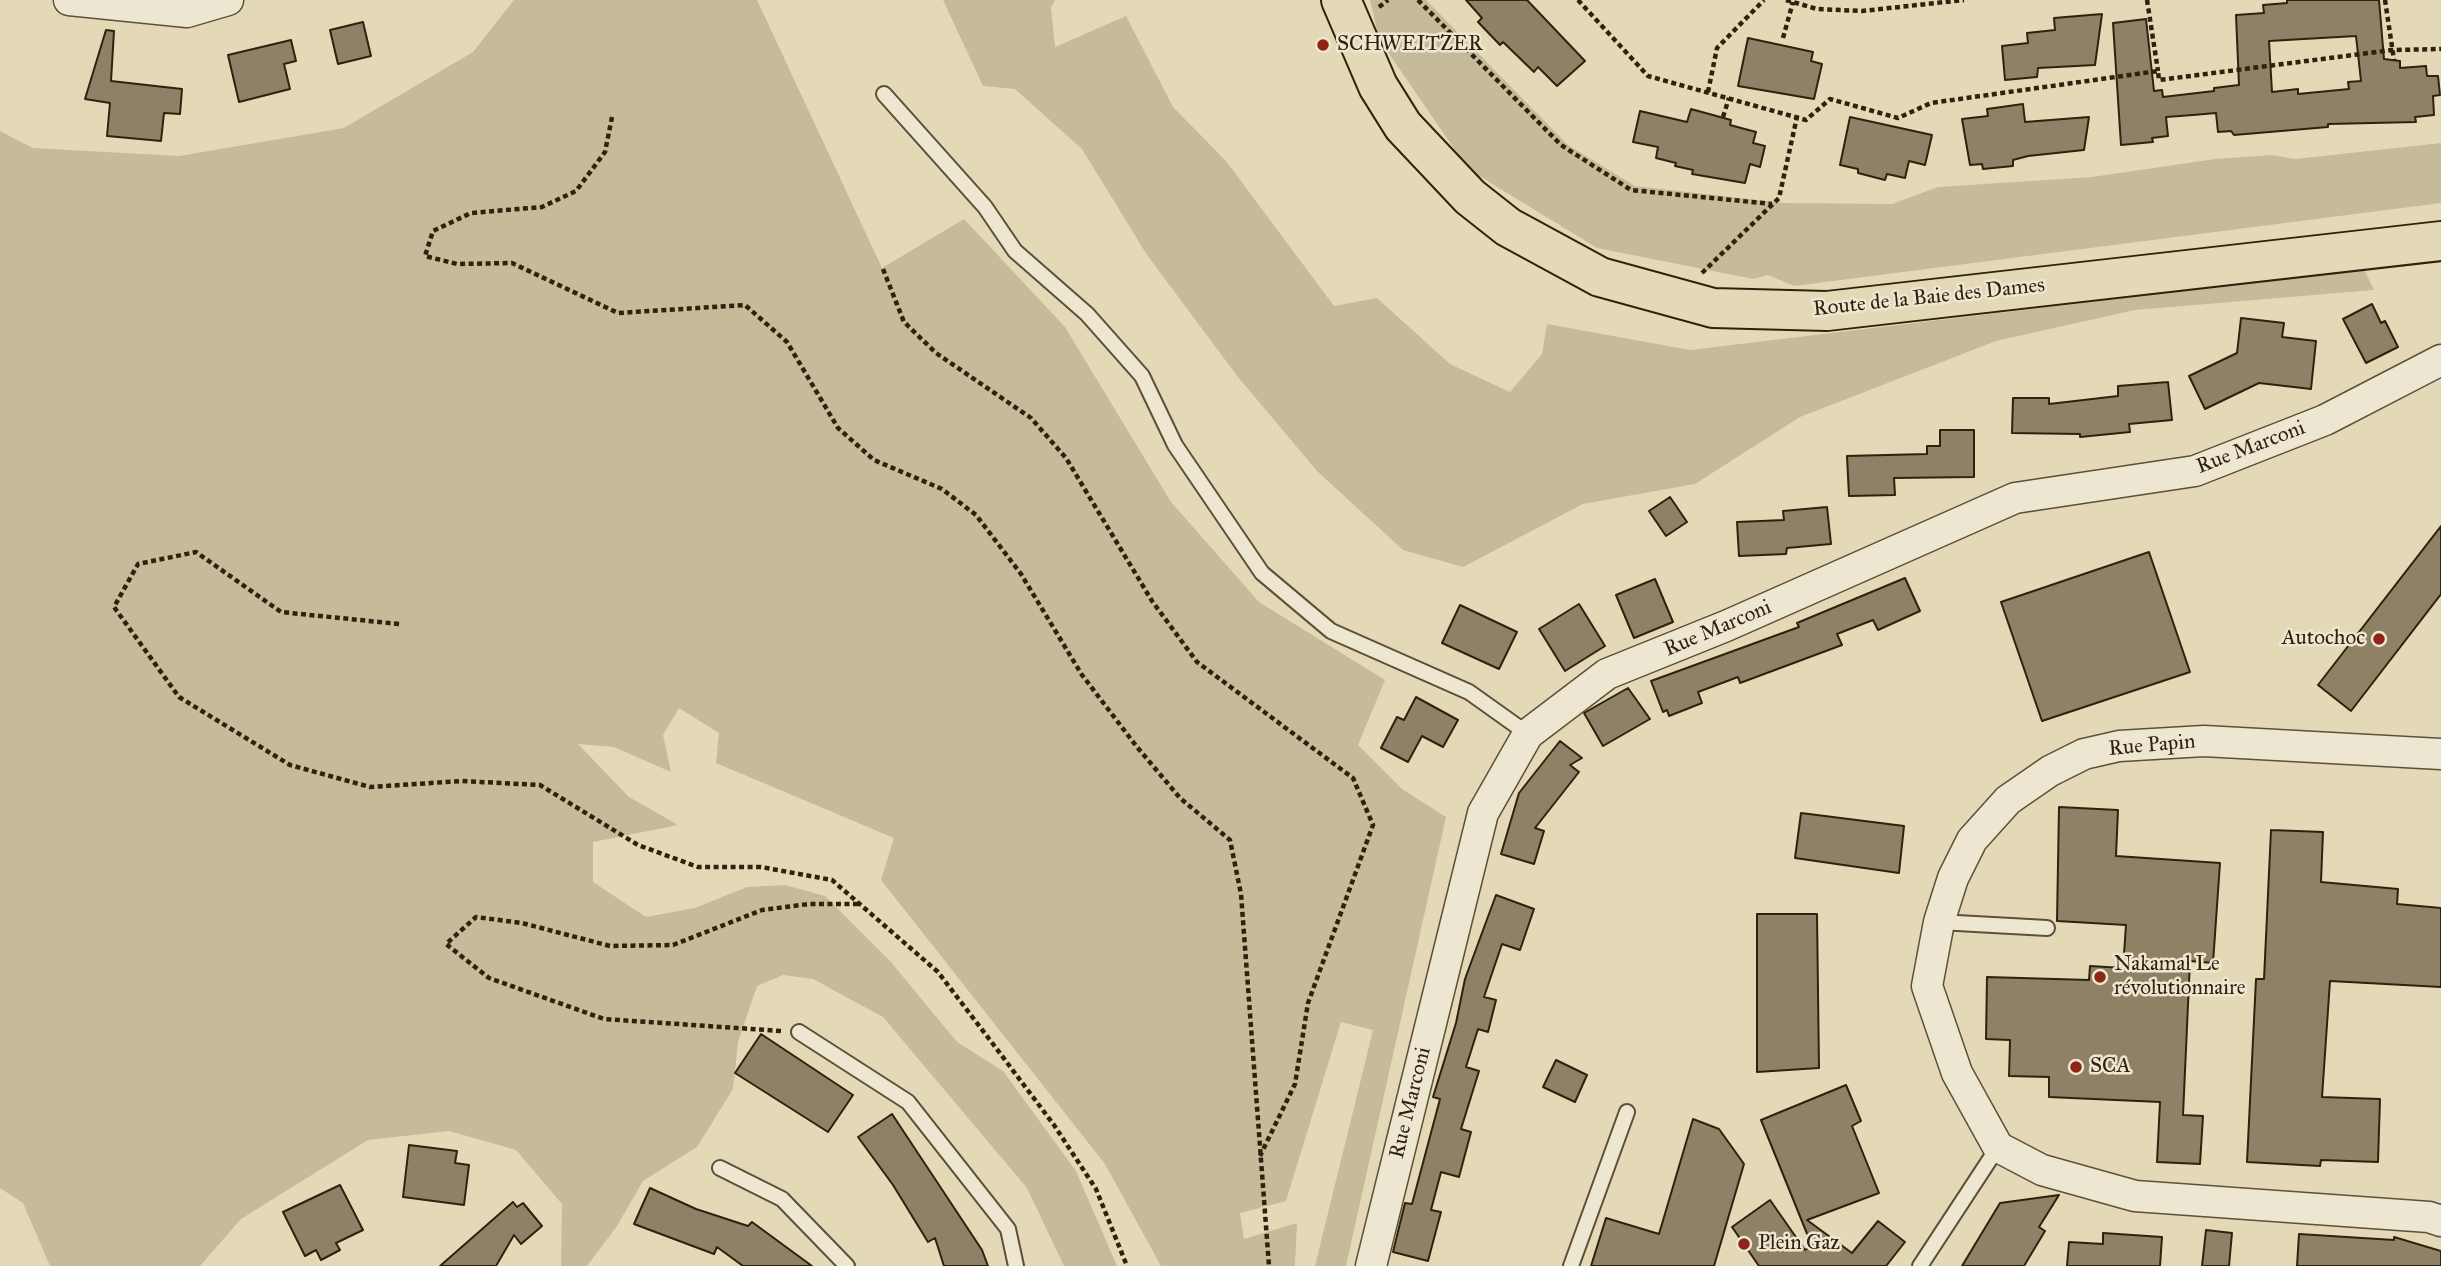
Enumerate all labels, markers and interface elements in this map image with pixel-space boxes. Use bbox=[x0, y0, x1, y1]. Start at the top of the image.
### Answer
place label: SCHWEITZER bbox=[1337, 32, 1483, 58]
marker: SCHWEITZER bbox=[1315, 37, 1331, 53]
street label: Route de la Baie des Dames bbox=[1812, 273, 2046, 323]
street label: Rue Marconi bbox=[2193, 416, 2309, 480]
street label: Rue Marconi bbox=[1661, 595, 1775, 663]
place label: Autochoc bbox=[2282, 626, 2365, 652]
marker: Autochoc bbox=[2371, 631, 2387, 647]
street label: Rue Papin bbox=[2107, 730, 2197, 762]
place label: Nakamal Le révolutionnaire bbox=[2114, 952, 2245, 1002]
marker: Nakamal Le révolutionnaire bbox=[2092, 969, 2108, 985]
street label: Rue Marconi bbox=[1385, 1045, 1437, 1161]
place label: SCA bbox=[2090, 1054, 2131, 1080]
marker: SCA bbox=[2068, 1059, 2084, 1075]
place label: Plein Gaz bbox=[1758, 1231, 1840, 1257]
marker: Plein Gaz bbox=[1736, 1236, 1752, 1252]

